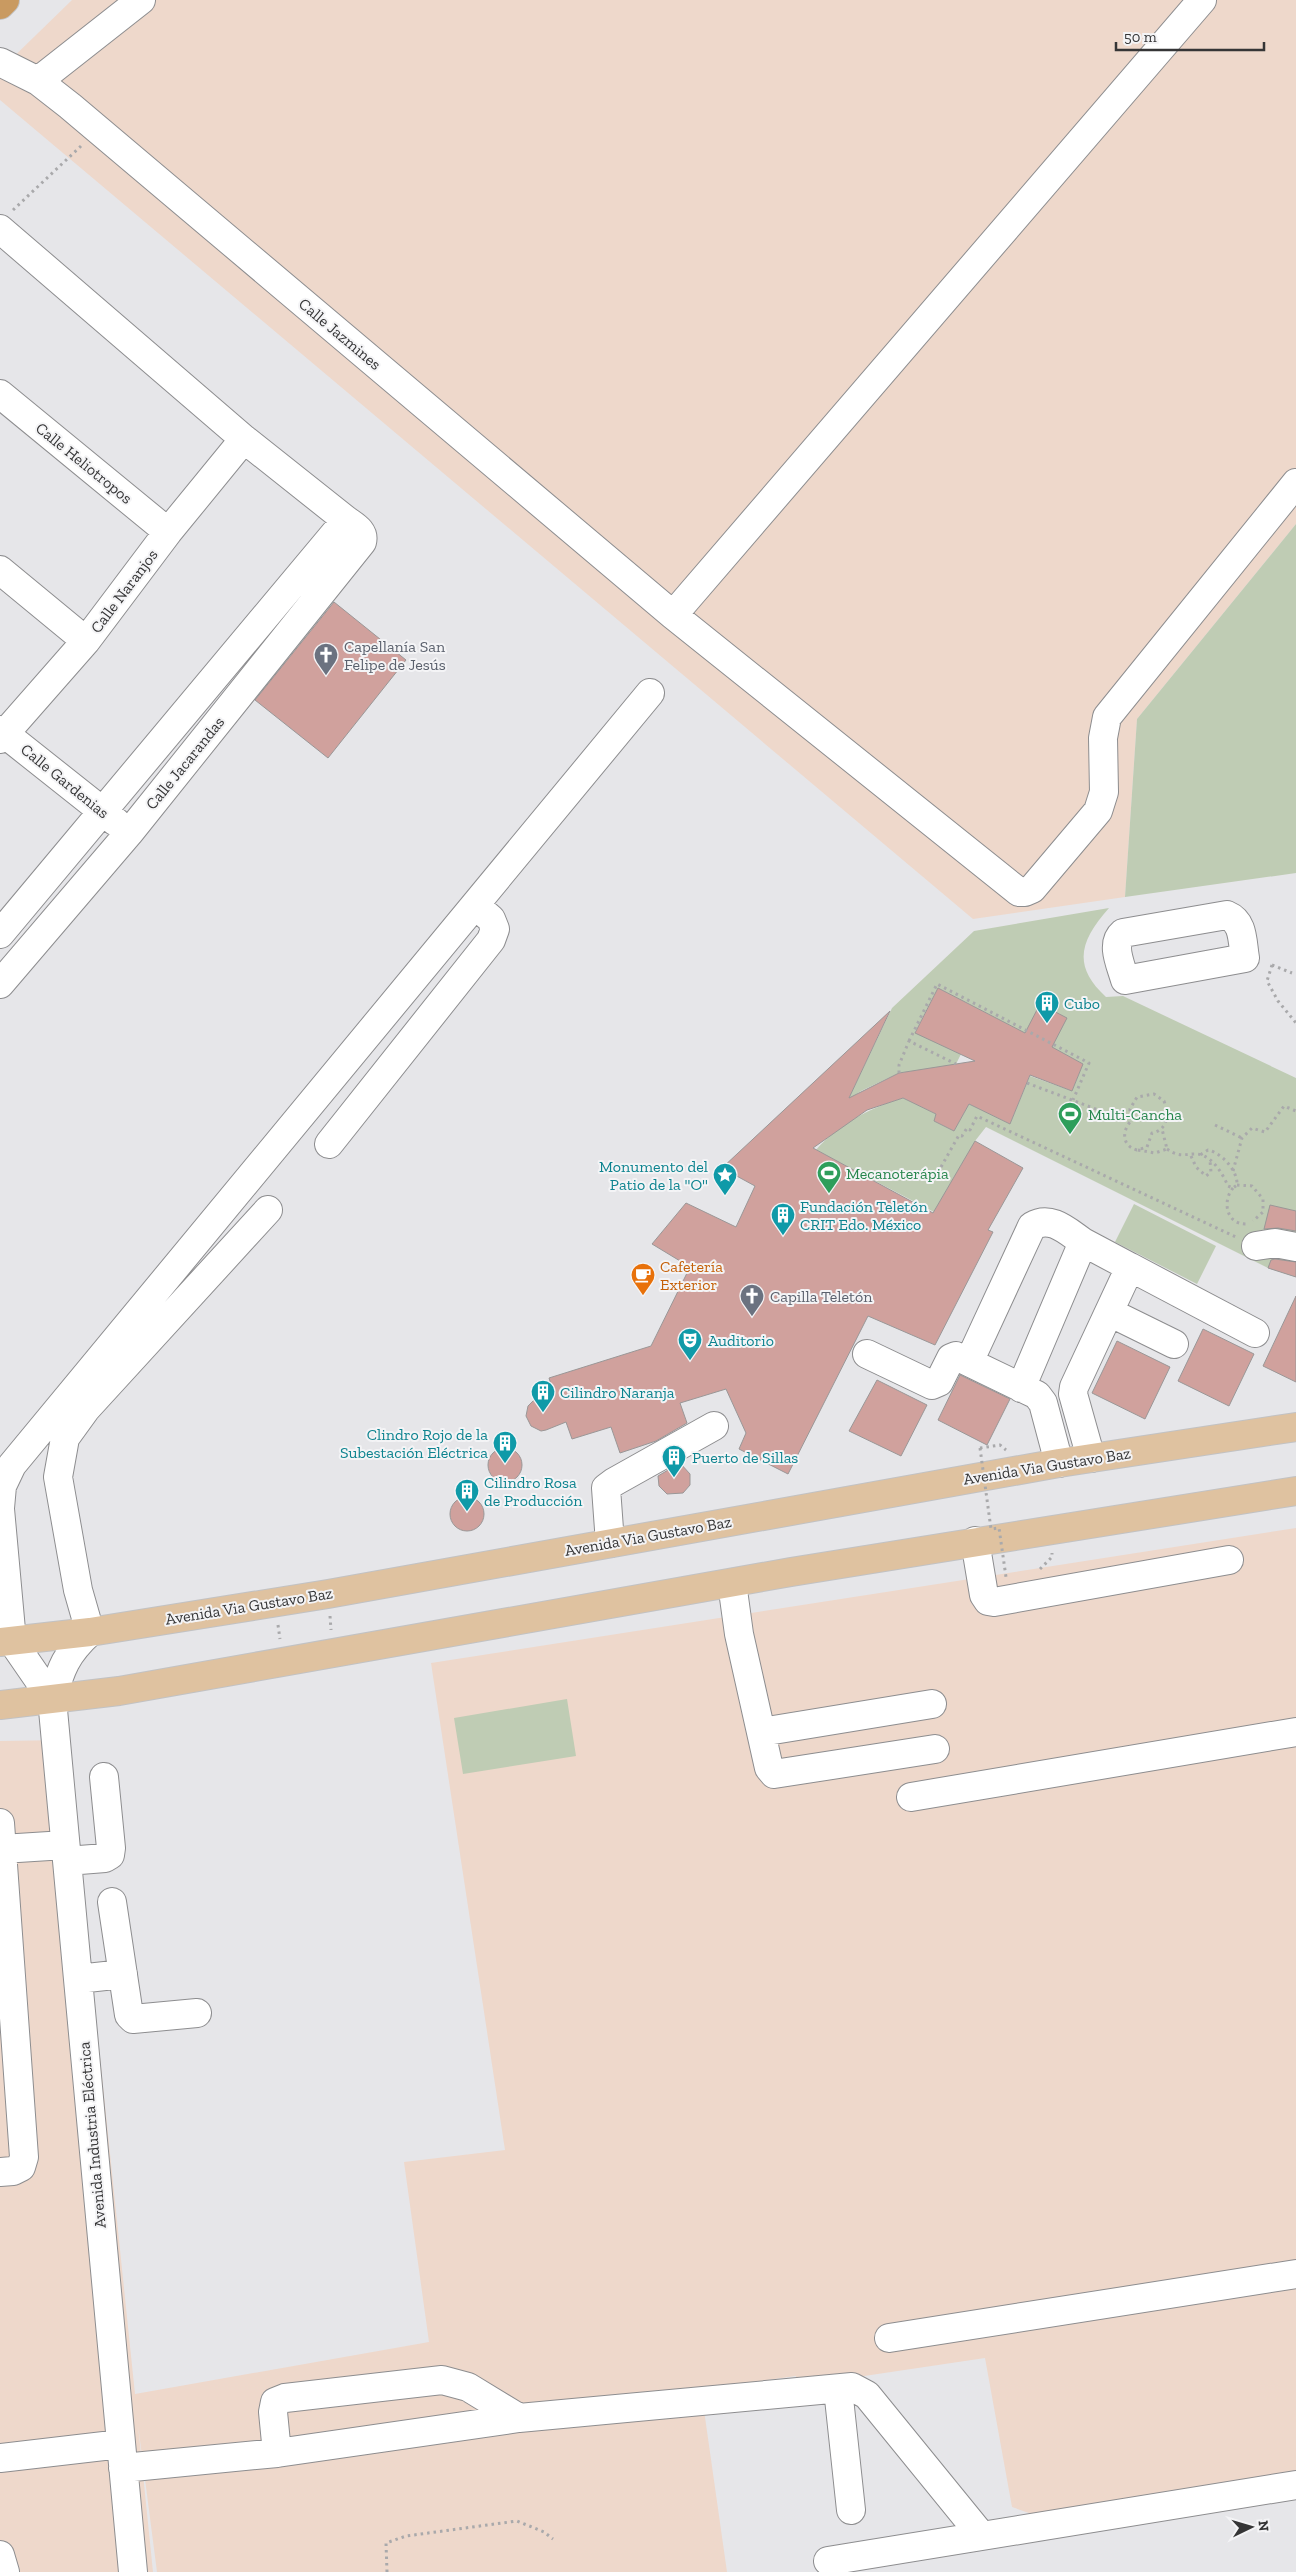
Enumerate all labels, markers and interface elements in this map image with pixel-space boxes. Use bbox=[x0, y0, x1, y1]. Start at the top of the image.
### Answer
scale bar bbox=[1116, 20, 1264, 52]
text: 50 m bbox=[1124, 28, 1157, 46]
street label: Calle Jazmines bbox=[295, 294, 385, 374]
street label: Calle Heliotropos bbox=[32, 418, 136, 508]
street label: Calle Naranjos bbox=[86, 545, 162, 637]
place label: Capellanía San Felipe de Jesús bbox=[344, 637, 446, 674]
church icon: Capellanía San Felipe de Jesús bbox=[313, 642, 339, 676]
street label: Calle Jacarandas bbox=[142, 713, 228, 813]
street label: Calle Gardenias bbox=[17, 740, 113, 822]
building icon: Cubo bbox=[1034, 990, 1060, 1024]
place label: Cubo bbox=[1064, 994, 1100, 1013]
sports icon: Multi-Cancha bbox=[1057, 1101, 1083, 1135]
place label: Multi-Cancha bbox=[1088, 1105, 1182, 1124]
place label: Monumento del Patio de la "O" bbox=[599, 1157, 708, 1194]
sports icon: Mecanoterápia bbox=[816, 1160, 842, 1194]
place icon: Monumento del Patio de la "O" bbox=[712, 1162, 738, 1196]
place label: Mecanoterápia bbox=[846, 1164, 949, 1183]
place label: Fundación Teletón CRIT Edo. México bbox=[800, 1197, 929, 1234]
building icon: Fundación Teletón CRIT Edo. México bbox=[770, 1202, 796, 1236]
place label: Cafetería Exterior bbox=[660, 1257, 723, 1294]
cafe icon: Cafetería Exterior bbox=[630, 1262, 656, 1296]
church icon: Capilla Teletón bbox=[739, 1283, 765, 1317]
place label: Capilla Teletón bbox=[770, 1287, 873, 1306]
theatre icon: Auditorio bbox=[677, 1327, 703, 1361]
place label: Auditorio bbox=[708, 1331, 774, 1350]
building icon: Cilindro Naranja bbox=[530, 1379, 556, 1413]
place label: Cilindro Naranja bbox=[560, 1383, 675, 1402]
place label: Clindro Rojo de la Subestación Eléctrica bbox=[340, 1425, 488, 1462]
building icon: Clindro Rojo de la Subestación Eléctrica bbox=[492, 1430, 518, 1464]
street label: Avenida Via Gustavo Baz bbox=[962, 1443, 1132, 1489]
building icon: Puerto de Sillas bbox=[661, 1444, 687, 1478]
place label: Puerto de Sillas bbox=[692, 1448, 798, 1467]
place label: Cilindro Rosa de Producción bbox=[484, 1473, 583, 1510]
building icon: Cilindro Rosa de Producción bbox=[454, 1478, 480, 1512]
street label: Avenida Via Gustavo Baz bbox=[563, 1512, 733, 1560]
street label: Avenida Via Gustavo Baz bbox=[164, 1583, 334, 1629]
street label: Avenida Industria Eléctrica bbox=[74, 2041, 110, 2229]
north arrow bbox=[1226, 2502, 1276, 2552]
text: N bbox=[1255, 2520, 1272, 2532]

